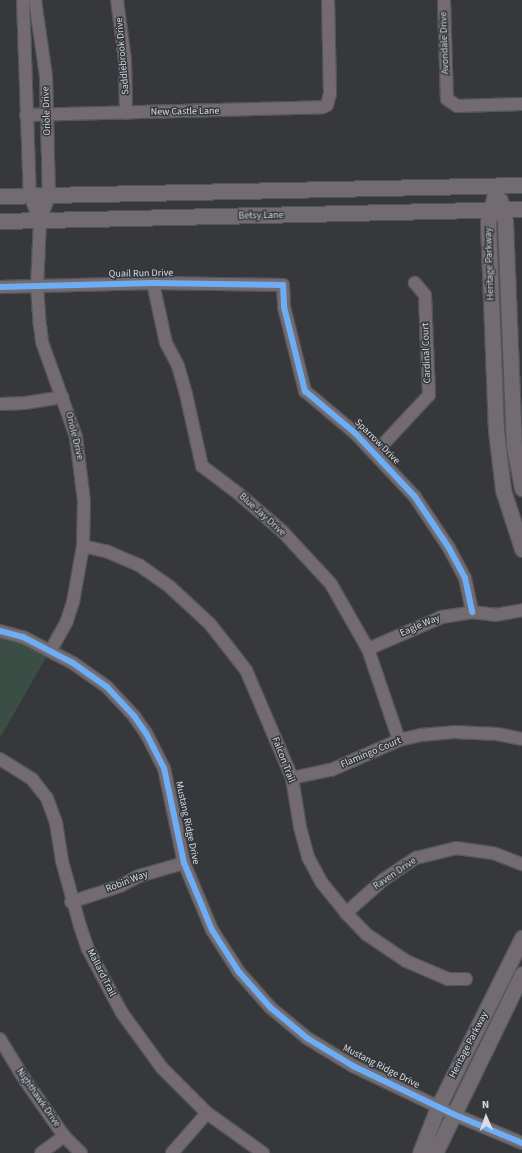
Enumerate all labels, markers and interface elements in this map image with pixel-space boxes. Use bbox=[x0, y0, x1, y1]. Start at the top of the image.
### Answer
street label: Avondale Drive bbox=[438, 11, 452, 75]
street label: Saddlebrook Drive bbox=[114, 17, 132, 95]
street label: Oriole Drive bbox=[40, 86, 54, 136]
street label: New Castle Lane bbox=[151, 105, 219, 119]
street label: Betsy Lane bbox=[238, 210, 284, 222]
street label: Heritage Parkway bbox=[483, 227, 497, 301]
street label: Quail Run Drive bbox=[109, 267, 173, 281]
street label: Cardinal Court bbox=[420, 323, 434, 383]
street label: Oriole Drive bbox=[62, 411, 86, 461]
street label: Sparrow Drive bbox=[352, 417, 402, 467]
street label: Blue Jay Drive bbox=[236, 491, 288, 539]
street label: Eagle Way bbox=[398, 612, 442, 640]
street label: Flamingo Court bbox=[339, 735, 403, 771]
street label: Falcon Trail bbox=[269, 736, 297, 784]
street label: Mustang Ridge Drive bbox=[172, 780, 202, 866]
street label: Raven Drive bbox=[371, 855, 419, 893]
street label: Robin Way bbox=[104, 869, 150, 895]
street label: Mallard Trail bbox=[84, 947, 118, 999]
street label: Heritage Parkway bbox=[447, 1010, 491, 1080]
street label: Mustang Ridge Drive bbox=[341, 1042, 421, 1092]
street label: Nighthawk Drive bbox=[13, 1066, 63, 1130]
north arrow bbox=[466, 1097, 506, 1137]
text: N bbox=[482, 1097, 489, 1112]

